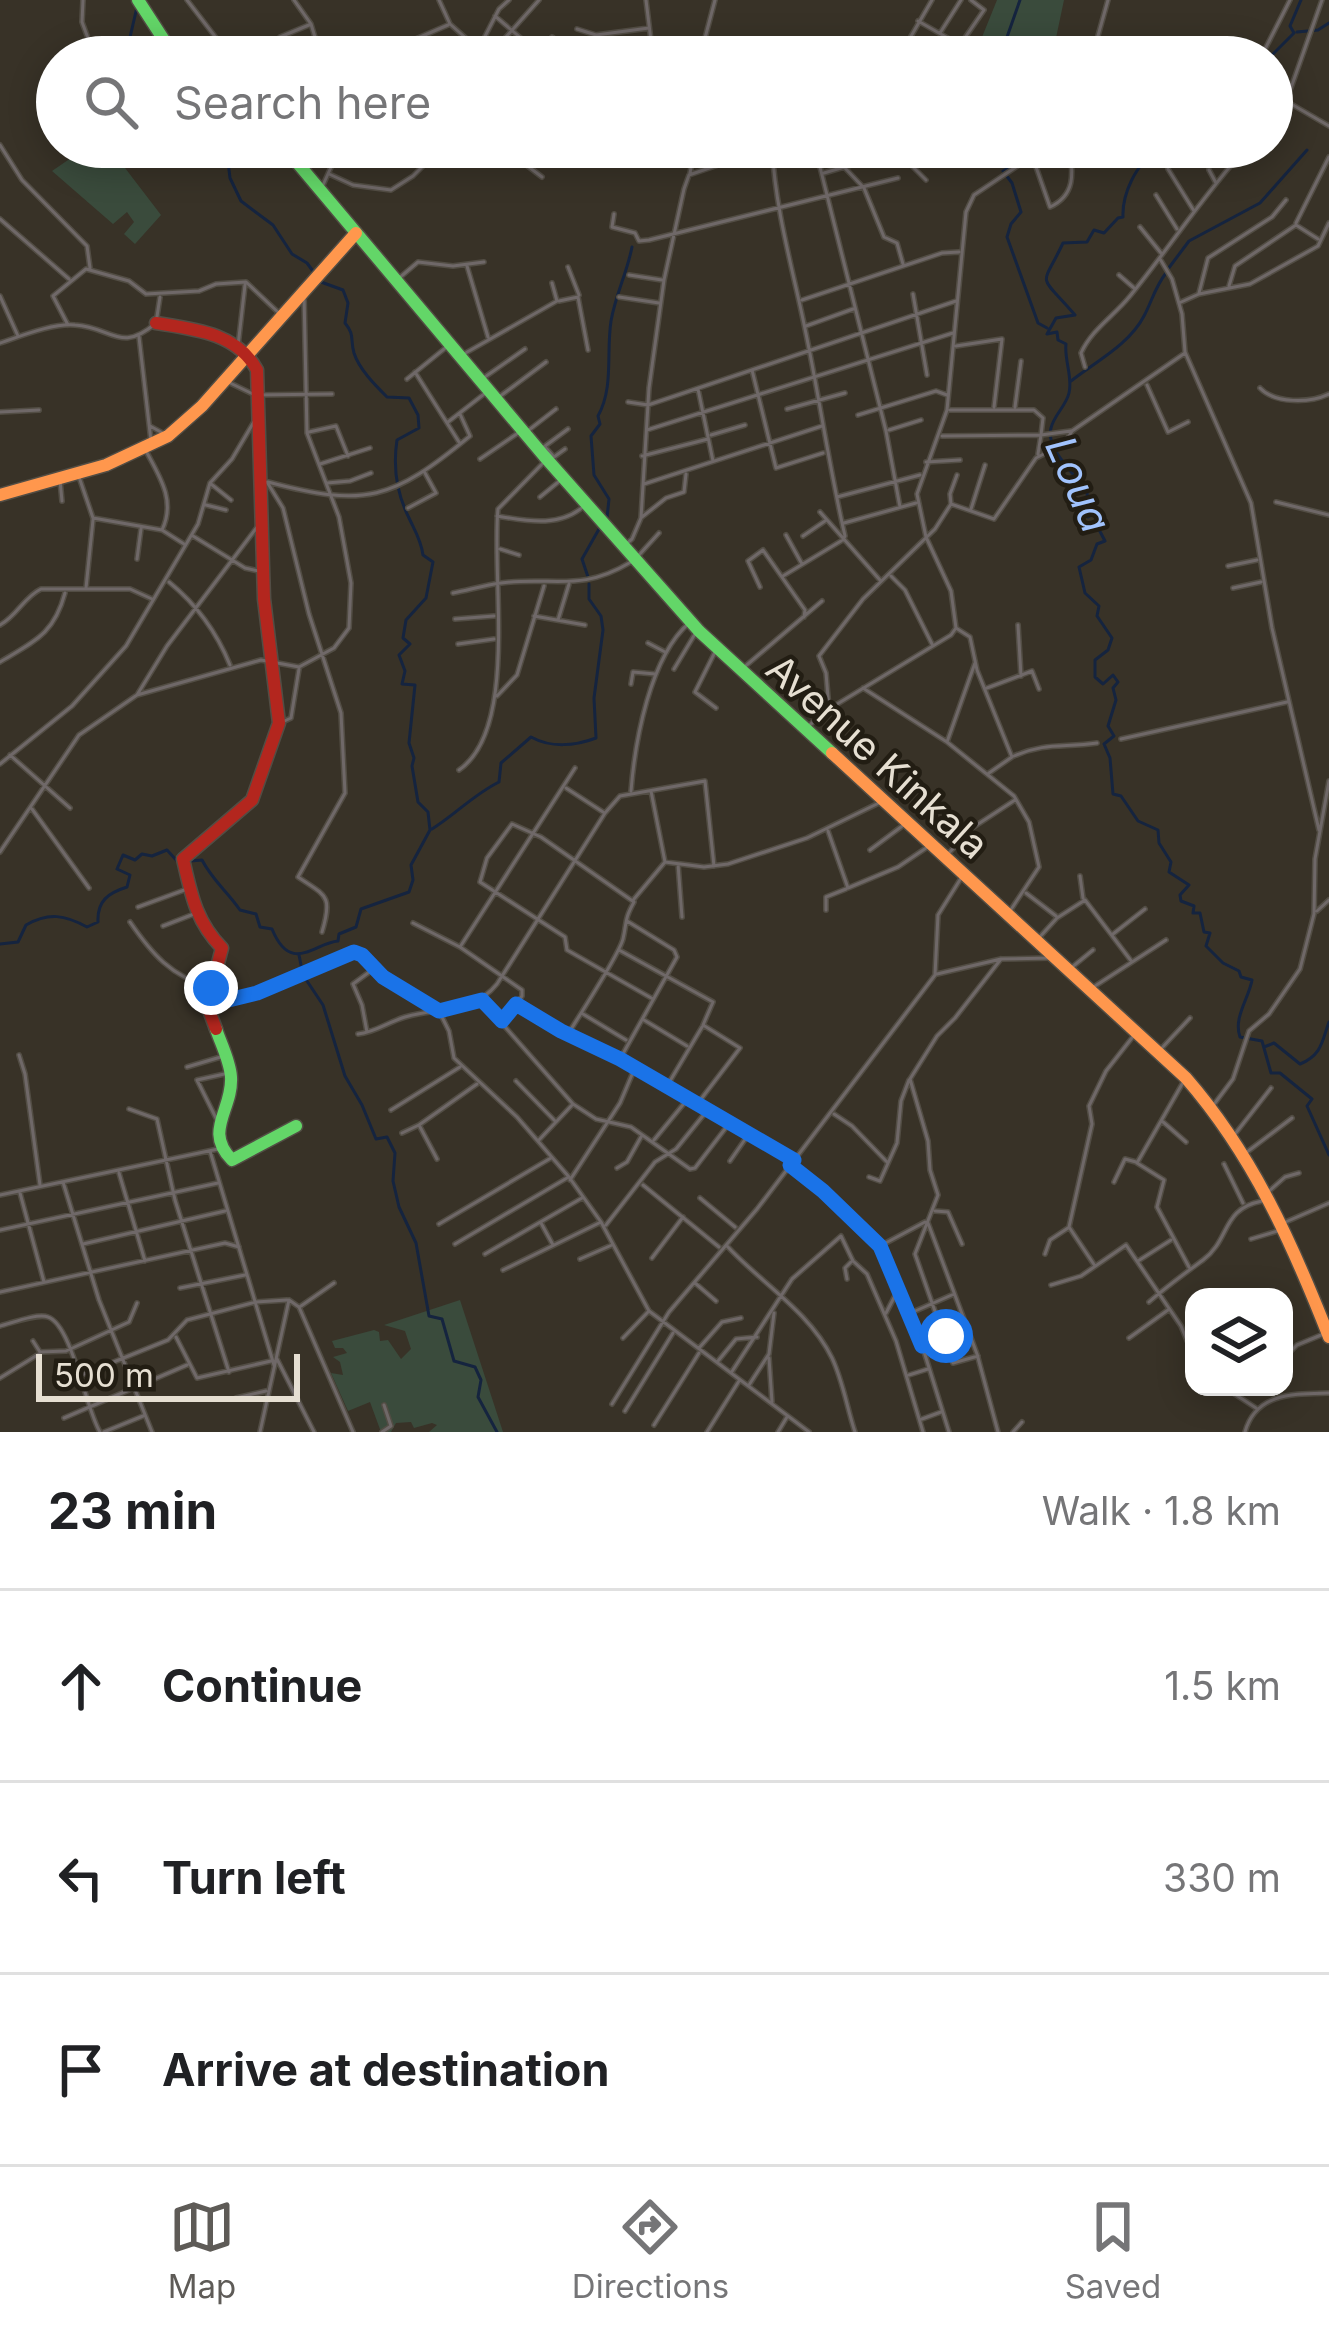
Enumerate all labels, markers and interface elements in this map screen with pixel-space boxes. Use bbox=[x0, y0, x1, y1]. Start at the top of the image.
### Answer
search box bbox=[36, 36, 1293, 168]
icon: search bbox=[78, 69, 144, 135]
text: Search here bbox=[174, 75, 431, 130]
water label: Loua bbox=[1035, 428, 1123, 540]
street label: Avenue Kinkala bbox=[758, 644, 998, 868]
route end bbox=[184, 961, 238, 1015]
map controls bbox=[1185, 1288, 1293, 1396]
button: layers bbox=[1185, 1288, 1293, 1396]
route start bbox=[919, 1309, 973, 1363]
scale bar bbox=[36, 1348, 300, 1401]
text: 500 m bbox=[54, 1355, 154, 1395]
text: 23 min bbox=[48, 1480, 217, 1541]
text: Walk · 1.8 km bbox=[1042, 1487, 1281, 1534]
icon: ahead bbox=[48, 1653, 114, 1719]
text: Continue bbox=[162, 1658, 362, 1713]
text: 1.5 km bbox=[1164, 1662, 1281, 1709]
icon: left bbox=[48, 1845, 114, 1911]
text: Turn left bbox=[162, 1850, 346, 1905]
text: 330 m bbox=[1163, 1854, 1281, 1901]
icon: arrive bbox=[48, 2037, 114, 2103]
text: Arrive at destination bbox=[162, 2042, 609, 2097]
tab: Map bbox=[168, 2194, 236, 2306]
tab: Directions bbox=[572, 2194, 729, 2306]
tab: Saved bbox=[1065, 2194, 1161, 2306]

